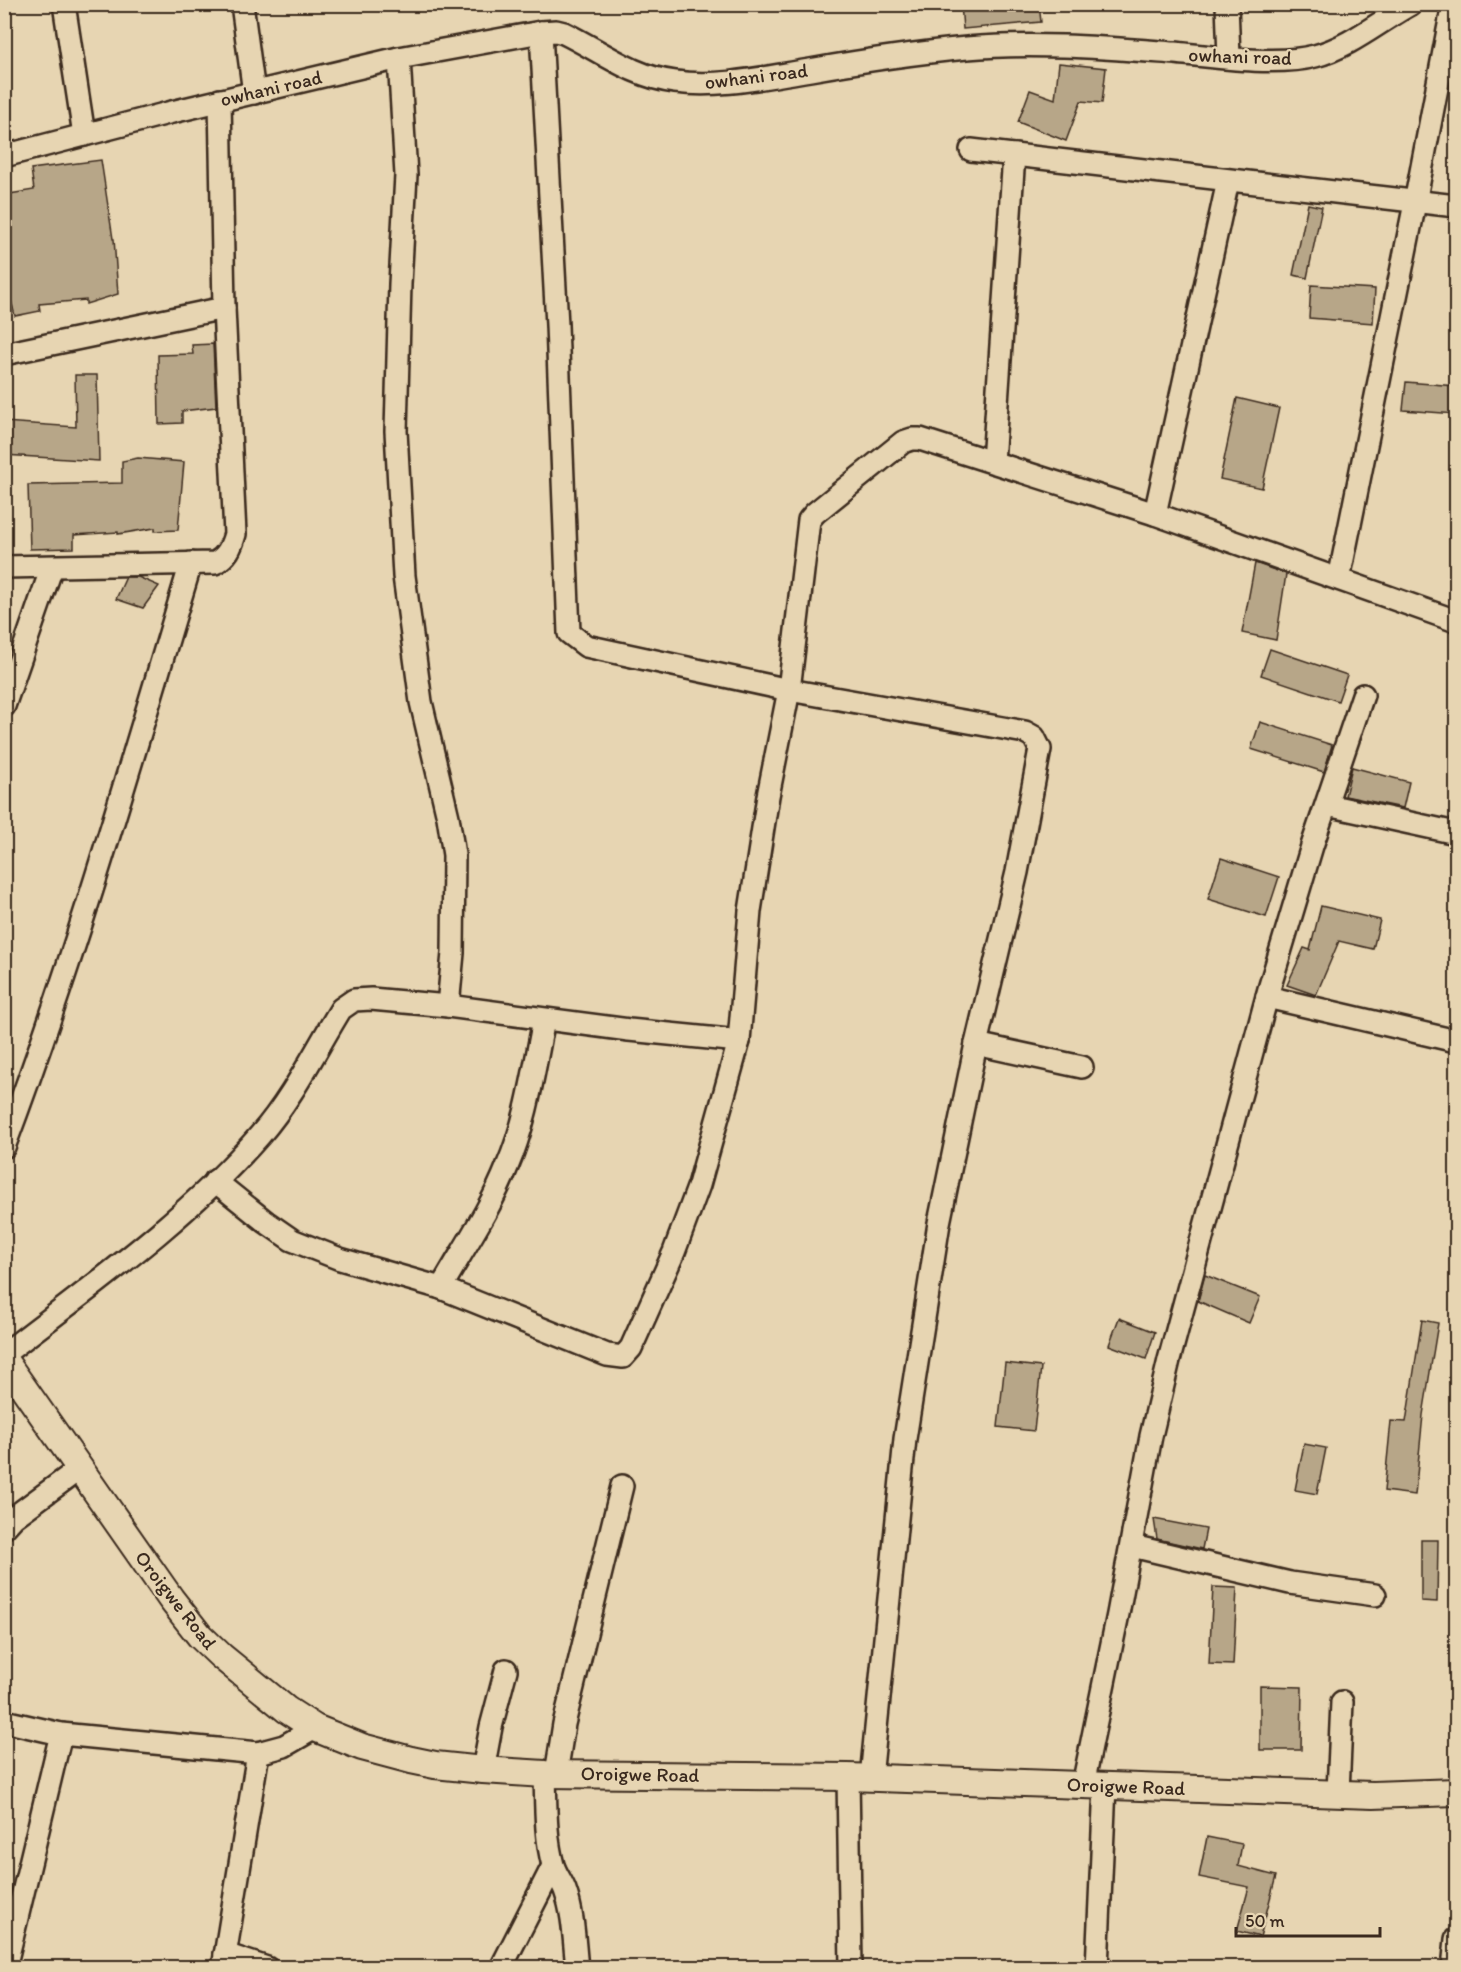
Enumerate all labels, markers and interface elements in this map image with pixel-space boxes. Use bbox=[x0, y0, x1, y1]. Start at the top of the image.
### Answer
street label: owhani road bbox=[1188, 42, 1292, 70]
street label: owhani road bbox=[703, 58, 809, 94]
street label: owhani road bbox=[218, 65, 324, 111]
street label: Oroigwe Road bbox=[130, 1546, 222, 1654]
street label: Oroigwe Road bbox=[580, 1761, 700, 1787]
street label: Oroigwe Road bbox=[1066, 1772, 1186, 1800]
scale bar bbox=[1236, 1900, 1380, 1938]
text: 50 m bbox=[1245, 1910, 1285, 1932]

